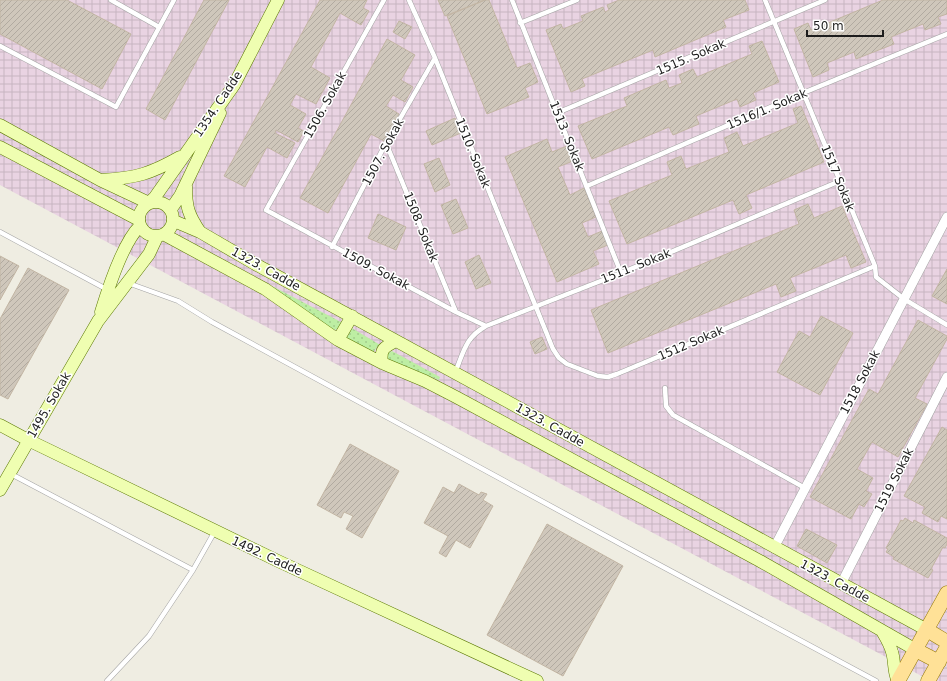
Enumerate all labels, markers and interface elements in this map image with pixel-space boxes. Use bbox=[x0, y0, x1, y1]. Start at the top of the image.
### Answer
scale bar bbox=[807, 12, 883, 38]
text: 50 m bbox=[813, 19, 844, 33]
street label: 1515. Sokak bbox=[654, 36, 728, 78]
street label: 1354. Cadde bbox=[191, 68, 245, 140]
street label: 1506. Sokak bbox=[301, 69, 349, 141]
street label: 1516/1. Sokak bbox=[725, 86, 809, 132]
street label: 1513. Sokak bbox=[547, 99, 587, 173]
street label: 1507. Sokak bbox=[359, 116, 407, 188]
street label: 1510. Sokak bbox=[453, 116, 493, 190]
street label: 1517 Sokak bbox=[818, 143, 858, 213]
street label: 1508. Sokak bbox=[401, 190, 441, 264]
street label: 1323. Cadde bbox=[229, 244, 303, 294]
street label: 1509. Sokak bbox=[340, 245, 412, 293]
street label: 1511. Sokak bbox=[599, 246, 673, 286]
street label: 1512 Sokak bbox=[656, 323, 726, 363]
street label: 1518 Sokak bbox=[837, 348, 883, 416]
street label: 1495. Sokak bbox=[24, 369, 74, 441]
street label: 1323. Cadde bbox=[513, 400, 587, 450]
street label: 1519 Sokak bbox=[872, 445, 916, 515]
street label: 1492. Cadde bbox=[229, 533, 305, 579]
street label: 1323. Cadde bbox=[798, 557, 872, 605]

